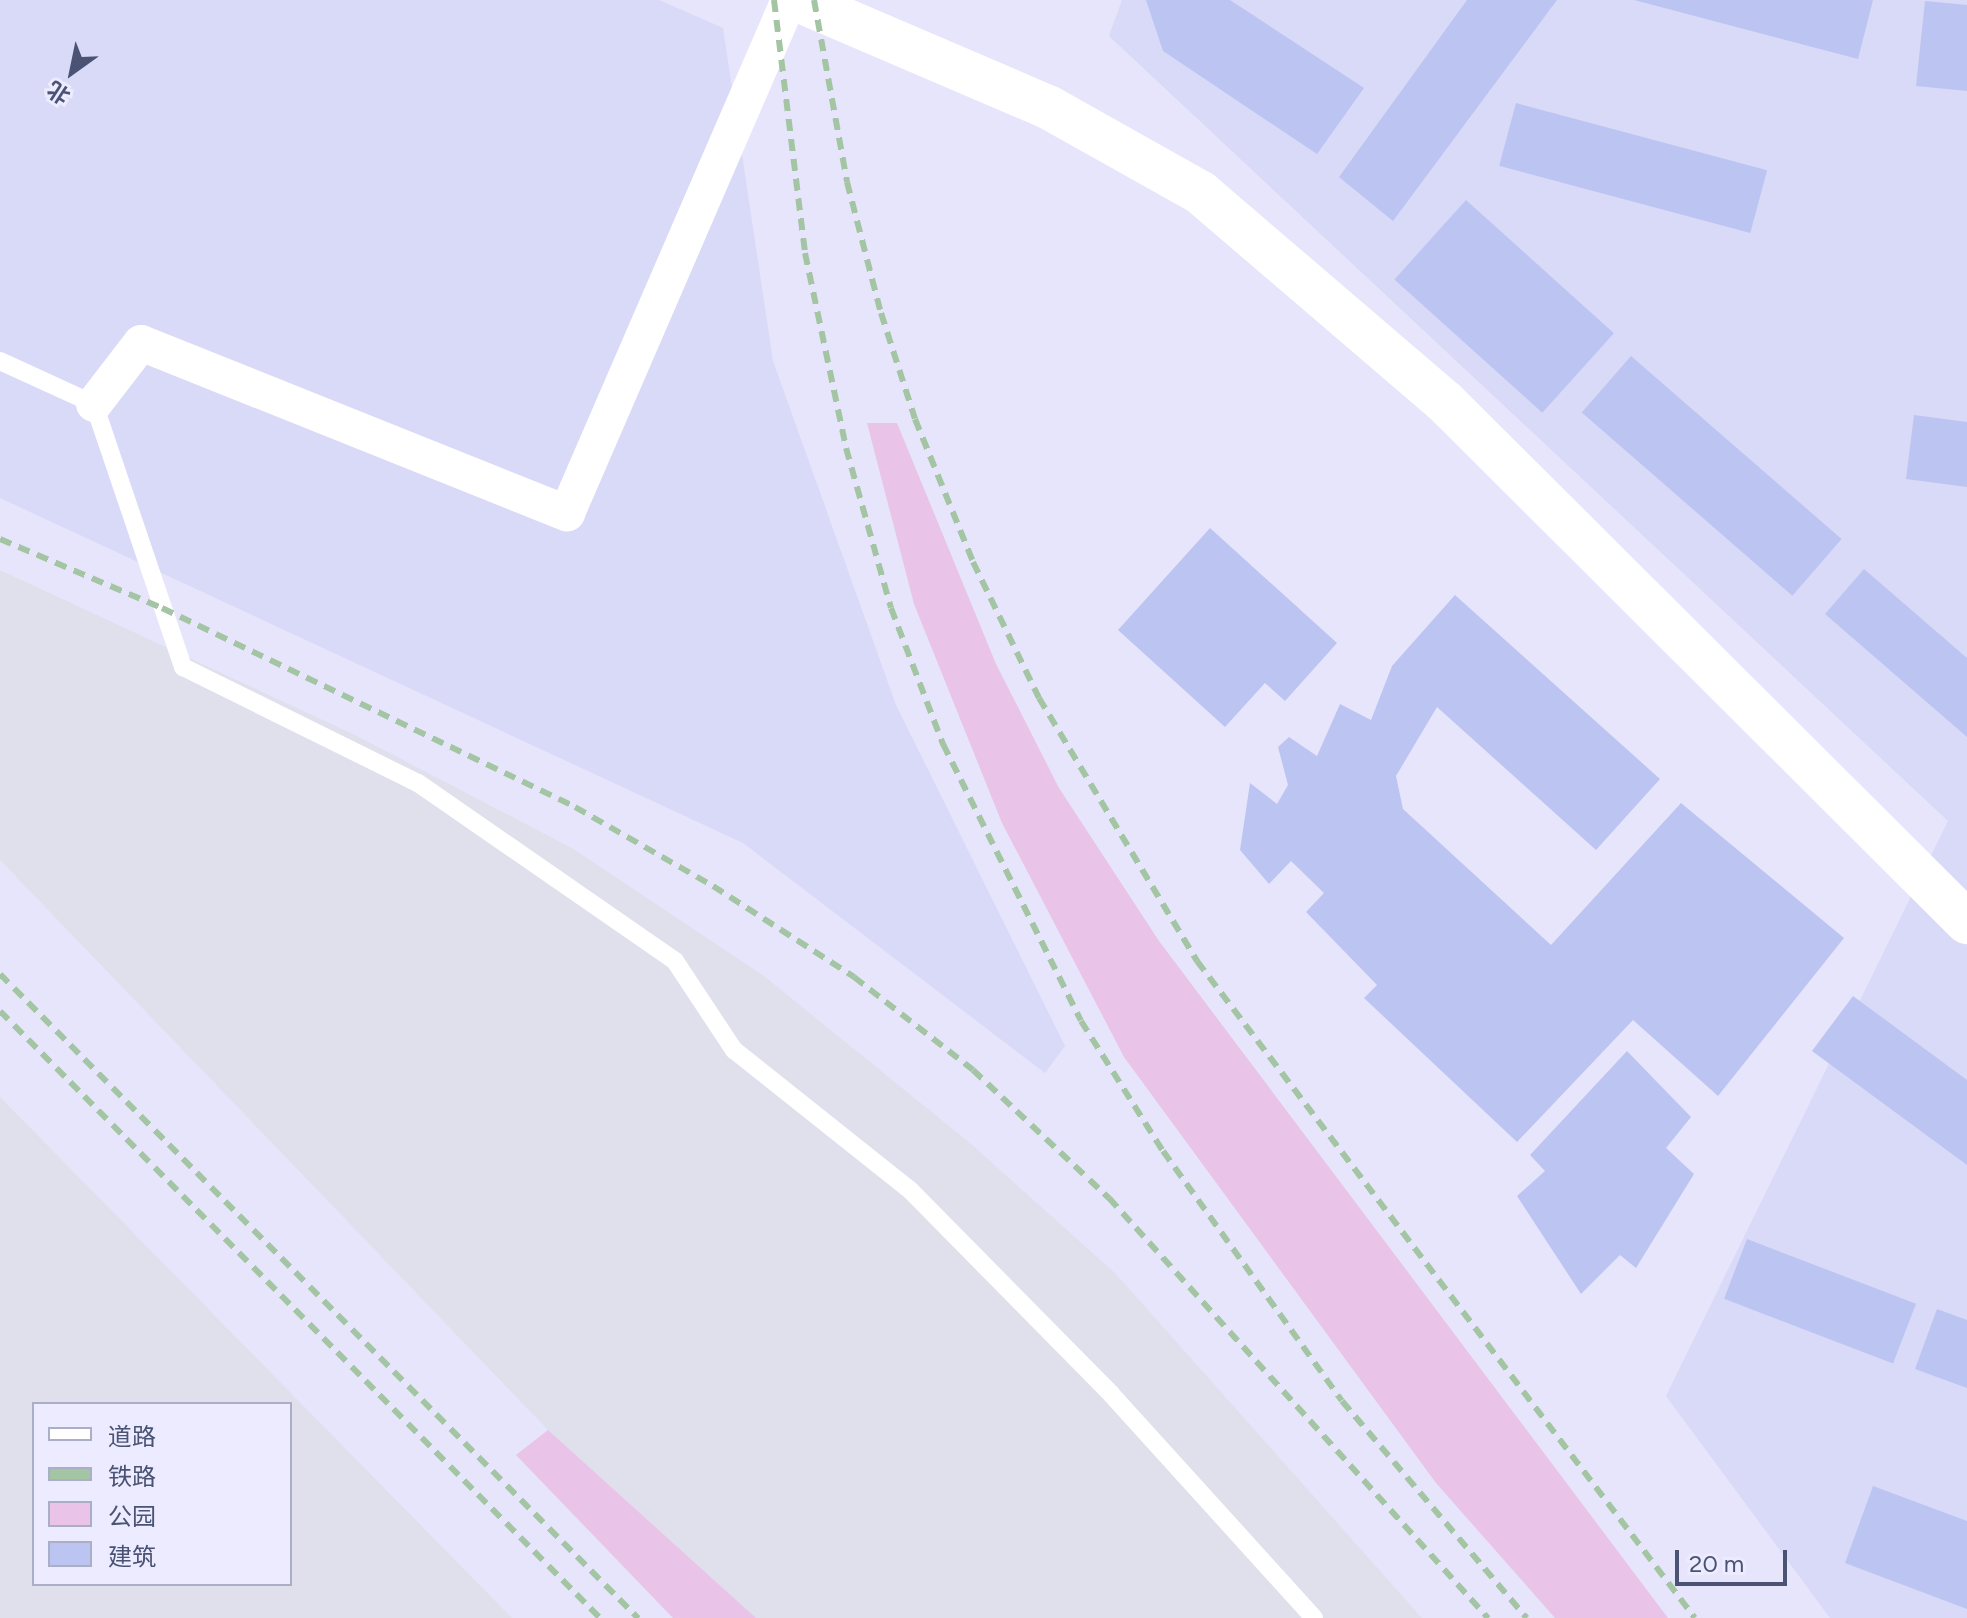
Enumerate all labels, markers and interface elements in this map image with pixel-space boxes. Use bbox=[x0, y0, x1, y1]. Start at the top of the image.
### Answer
north arrow bbox=[32, 32, 112, 112]
text: 北 bbox=[42, 75, 75, 110]
legend bbox=[32, 1402, 292, 1586]
text: 道路 bbox=[108, 1422, 156, 1451]
text: 铁路 bbox=[108, 1462, 156, 1491]
text: 公园 bbox=[108, 1502, 156, 1531]
scale bar bbox=[1679, 1534, 1791, 1584]
text: 建筑 bbox=[108, 1542, 156, 1571]
text: 20 m bbox=[1689, 1549, 1744, 1578]

